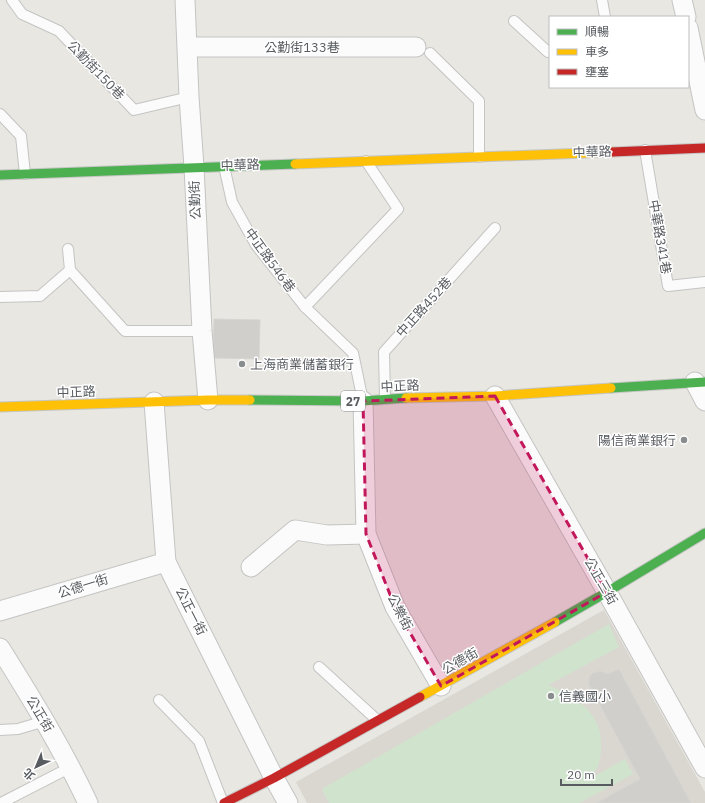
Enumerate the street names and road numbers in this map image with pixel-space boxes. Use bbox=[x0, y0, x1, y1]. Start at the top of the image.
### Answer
street label: 公勤街150巷 bbox=[64, 37, 128, 103]
street label: 公勤街133巷 bbox=[264, 39, 340, 56]
street label: 中華路 bbox=[572, 143, 612, 161]
street label: 中華路 bbox=[220, 156, 260, 174]
street label: 公勤街 bbox=[185, 180, 205, 220]
street label: 中華路341巷 bbox=[645, 198, 675, 276]
street label: 中正路546巷 bbox=[241, 225, 299, 295]
street label: 中正路452巷 bbox=[392, 273, 456, 341]
street label: 中正路 bbox=[380, 376, 420, 396]
street label: 中正路 bbox=[56, 383, 96, 401]
road number: 27 bbox=[341, 391, 365, 411]
street label: 公正三街 bbox=[581, 554, 621, 608]
street label: 公德一街 bbox=[56, 570, 110, 602]
street label: 公正一街 bbox=[172, 584, 210, 638]
street label: 公樂街 bbox=[384, 591, 416, 633]
street label: 公德街 bbox=[439, 644, 481, 678]
street label: 公正街 bbox=[23, 693, 57, 735]

